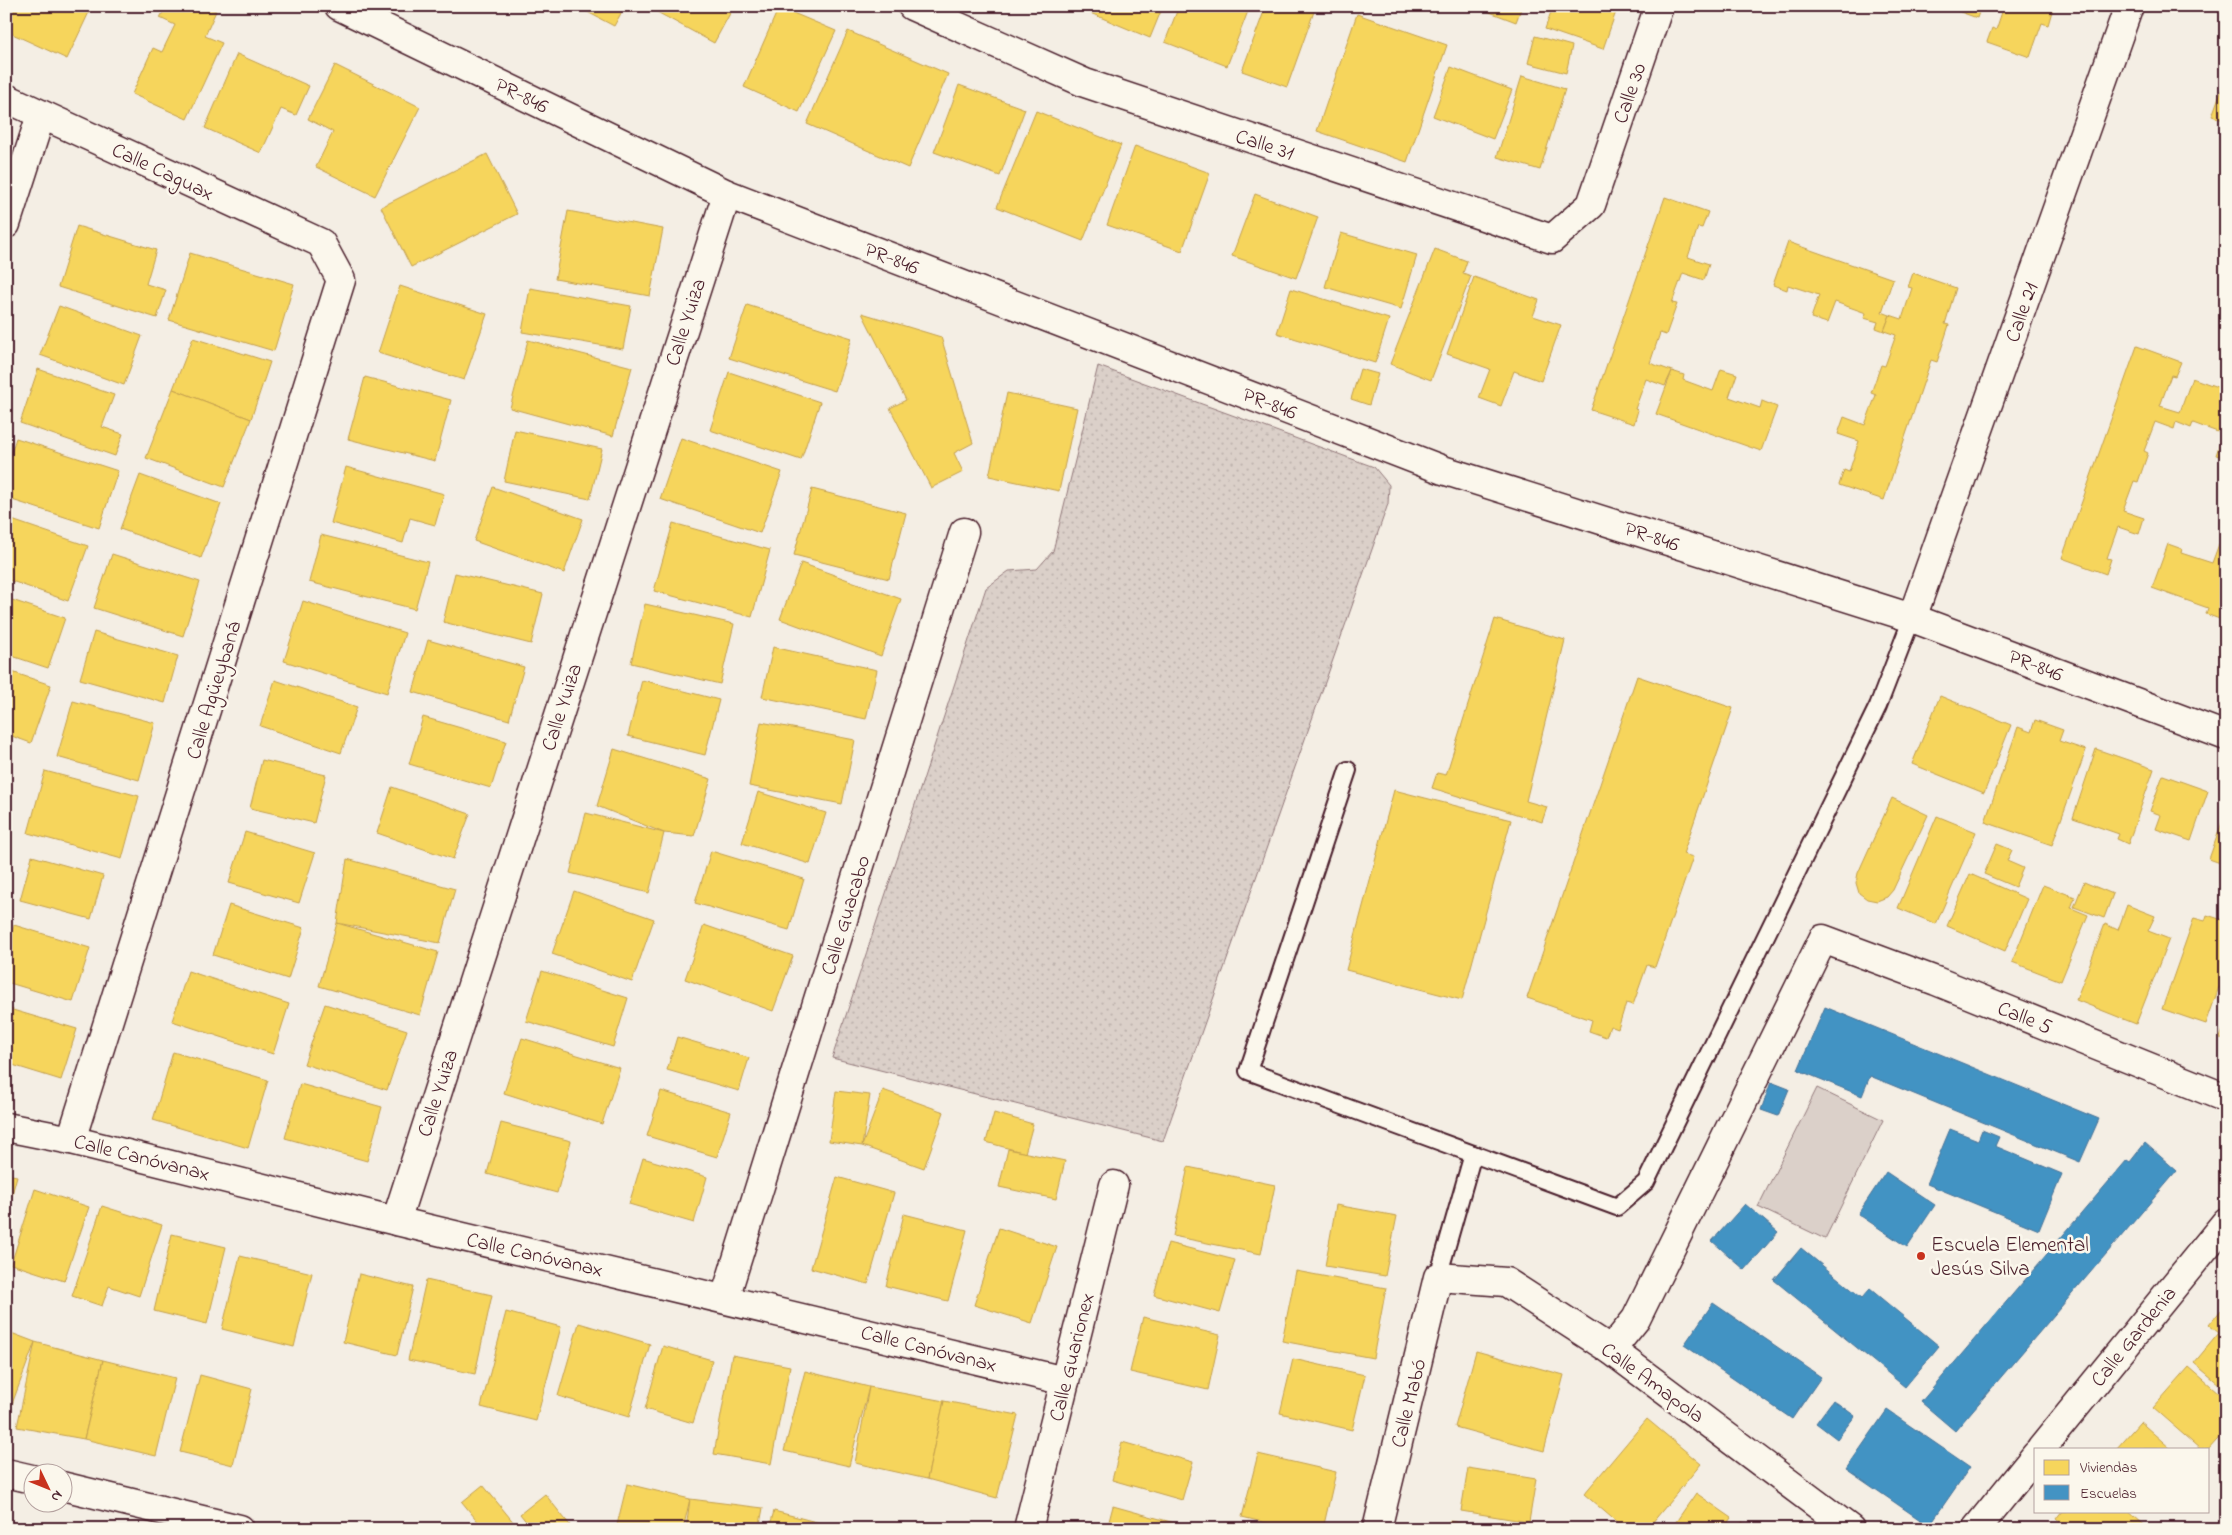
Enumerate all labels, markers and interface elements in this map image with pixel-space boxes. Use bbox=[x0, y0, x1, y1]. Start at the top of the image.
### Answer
street label: Calle 30 bbox=[1607, 59, 1655, 128]
street label: PR-846 bbox=[489, 71, 553, 123]
street label: Calle 31 bbox=[1231, 122, 1298, 170]
street label: Calle Caguax bbox=[105, 136, 218, 211]
street label: PR-846 bbox=[860, 236, 923, 284]
street label: Calle Yuiza bbox=[659, 275, 715, 370]
street label: Calle 21 bbox=[1999, 278, 2047, 347]
street label: PR-846 bbox=[1238, 381, 1301, 429]
street label: PR-846 bbox=[1620, 515, 1683, 561]
street label: Calle Agüeybaná bbox=[180, 617, 252, 764]
street label: PR-846 bbox=[2004, 643, 2067, 691]
street label: Calle Yuiza bbox=[535, 660, 591, 755]
street label: Calle Guacabo bbox=[814, 852, 879, 979]
street label: Calle 5 bbox=[1992, 994, 2056, 1043]
street label: Calle Yuiza bbox=[411, 1046, 467, 1141]
street label: Calle Canóvanax bbox=[70, 1128, 213, 1190]
street label: Calle Canóvanax bbox=[463, 1226, 606, 1286]
place label: Escuela Elemental Jesús Silva bbox=[1931, 1231, 2089, 1285]
marker: Escuela Elemental Jesús Silva bbox=[1915, 1250, 1927, 1262]
street label: Calle Gardenia bbox=[2084, 1280, 2185, 1394]
street label: Calle Guarionex bbox=[1042, 1290, 1103, 1425]
street label: Calle Canóvanax bbox=[857, 1319, 1000, 1381]
street label: Calle Amapola bbox=[1594, 1336, 1710, 1432]
street label: Calle Mabó bbox=[1384, 1356, 1435, 1451]
legend bbox=[2034, 1448, 2210, 1512]
text: Viviendas bbox=[2079, 1457, 2137, 1479]
north arrow bbox=[22, 1462, 72, 1512]
text: Escuelas bbox=[2080, 1483, 2137, 1505]
text: N bbox=[46, 1485, 67, 1506]

